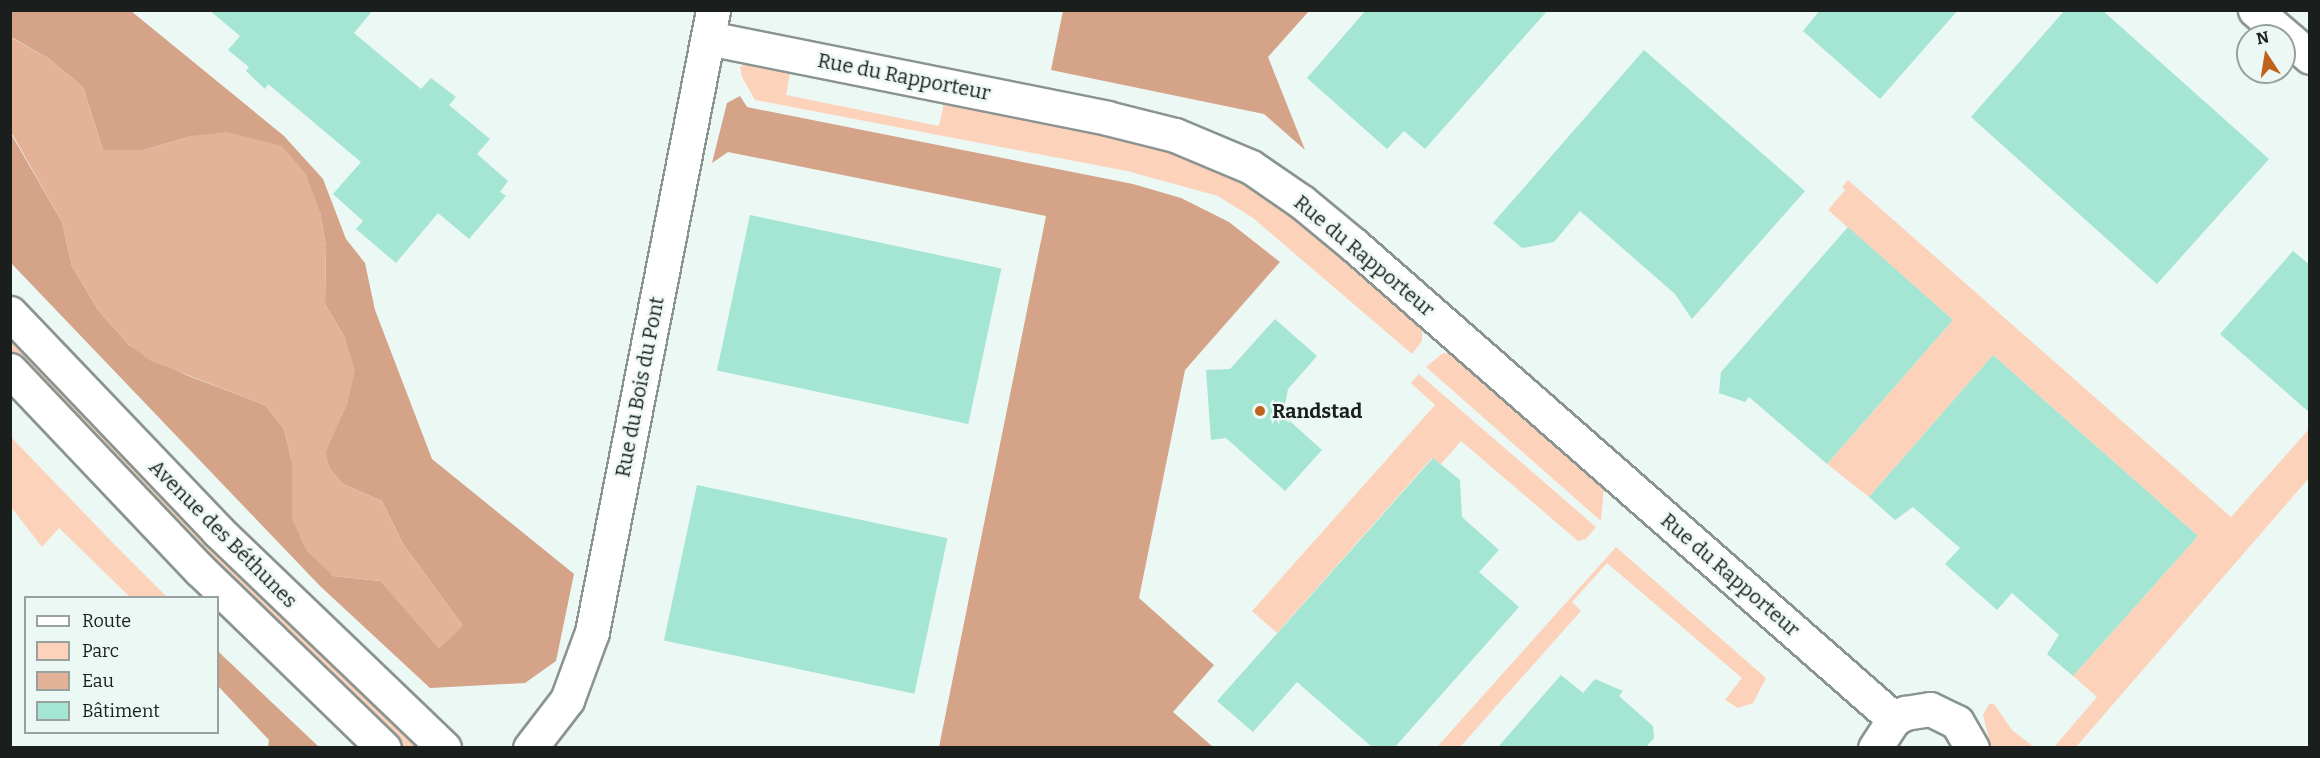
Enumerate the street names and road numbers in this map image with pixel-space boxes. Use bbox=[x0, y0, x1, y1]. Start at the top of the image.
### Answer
street label: Rue du Rapporteur bbox=[816, 48, 992, 106]
street label: Rue du Rapporteur bbox=[1289, 190, 1439, 322]
street label: Rue du Bois du Pont bbox=[611, 295, 669, 479]
street label: Avenue des Béthunes bbox=[144, 455, 302, 613]
street label: Rue du Rapporteur bbox=[1656, 508, 1804, 642]

